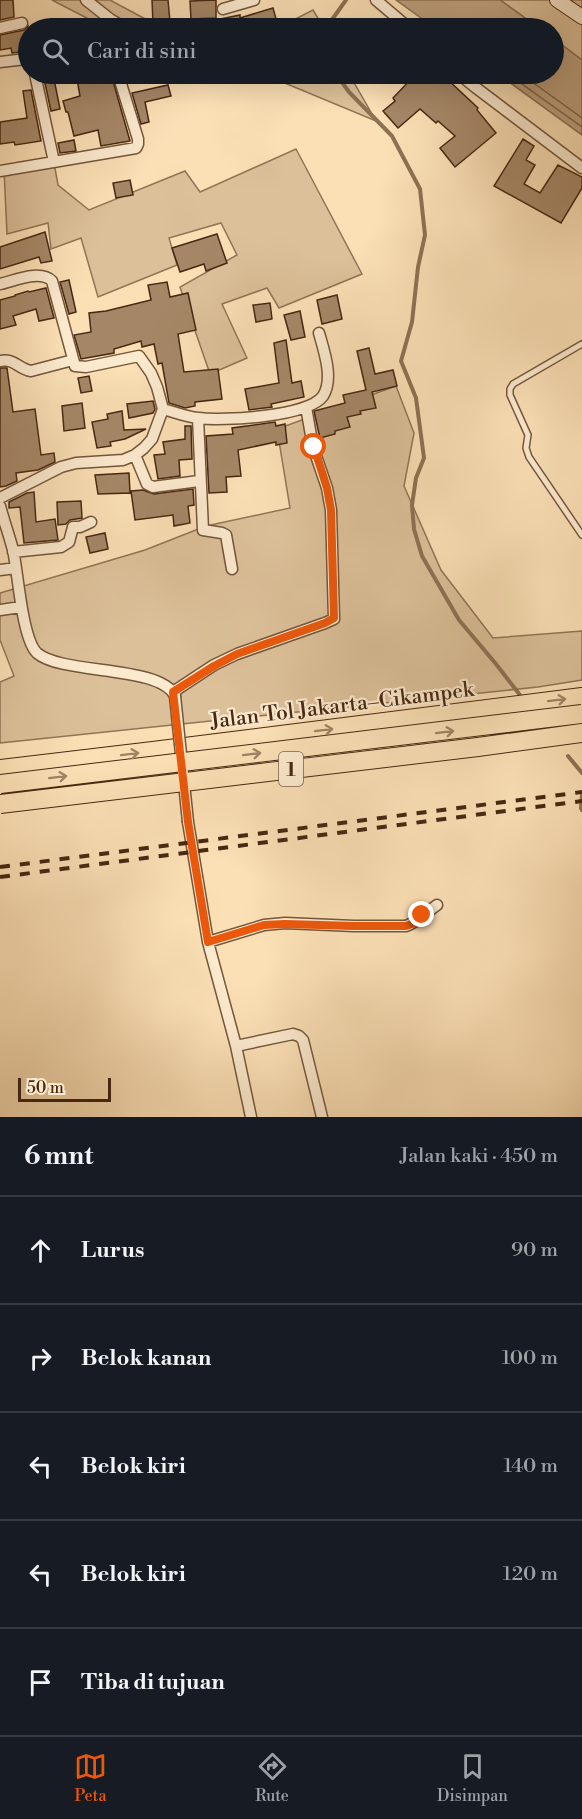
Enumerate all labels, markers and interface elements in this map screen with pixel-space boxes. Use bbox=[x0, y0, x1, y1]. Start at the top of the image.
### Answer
search box bbox=[18, 18, 564, 84]
icon: search bbox=[39, 35, 72, 68]
text: Cari di sini bbox=[87, 38, 197, 65]
route start bbox=[300, 433, 326, 459]
street label: Jalan Tol Jakarta–Cikampek bbox=[208, 677, 476, 735]
one-way arrow bbox=[547, 694, 567, 705]
one-way arrow bbox=[314, 724, 333, 735]
one-way arrow bbox=[435, 726, 455, 737]
one-way arrow bbox=[120, 748, 140, 759]
one-way arrow bbox=[241, 749, 261, 760]
road number: 1 bbox=[279, 752, 303, 786]
one-way arrow bbox=[48, 771, 68, 782]
route end bbox=[408, 901, 434, 927]
scale bar bbox=[18, 1075, 111, 1102]
text: 50 m bbox=[27, 1078, 64, 1098]
text: 6 mnt bbox=[24, 1140, 93, 1172]
text: Jalan kaki · 450 m bbox=[400, 1144, 558, 1169]
icon: ahead bbox=[24, 1234, 57, 1267]
text: Lurus bbox=[81, 1237, 144, 1264]
text: 90 m bbox=[511, 1238, 558, 1263]
icon: right bbox=[24, 1342, 57, 1375]
text: Belok kanan bbox=[81, 1345, 211, 1372]
text: 100 m bbox=[502, 1346, 558, 1371]
icon: left bbox=[24, 1450, 57, 1483]
text: Belok kiri bbox=[81, 1453, 186, 1480]
text: 140 m bbox=[503, 1454, 558, 1479]
icon: left bbox=[24, 1558, 57, 1591]
text: Belok kiri bbox=[81, 1561, 186, 1588]
text: 120 m bbox=[503, 1562, 558, 1587]
icon: arrive bbox=[24, 1666, 57, 1699]
text: Tiba di tujuan bbox=[81, 1669, 225, 1696]
tab: Peta bbox=[74, 1750, 107, 1806]
tab: Rute bbox=[255, 1750, 289, 1806]
tab: Disimpan bbox=[437, 1750, 508, 1806]

